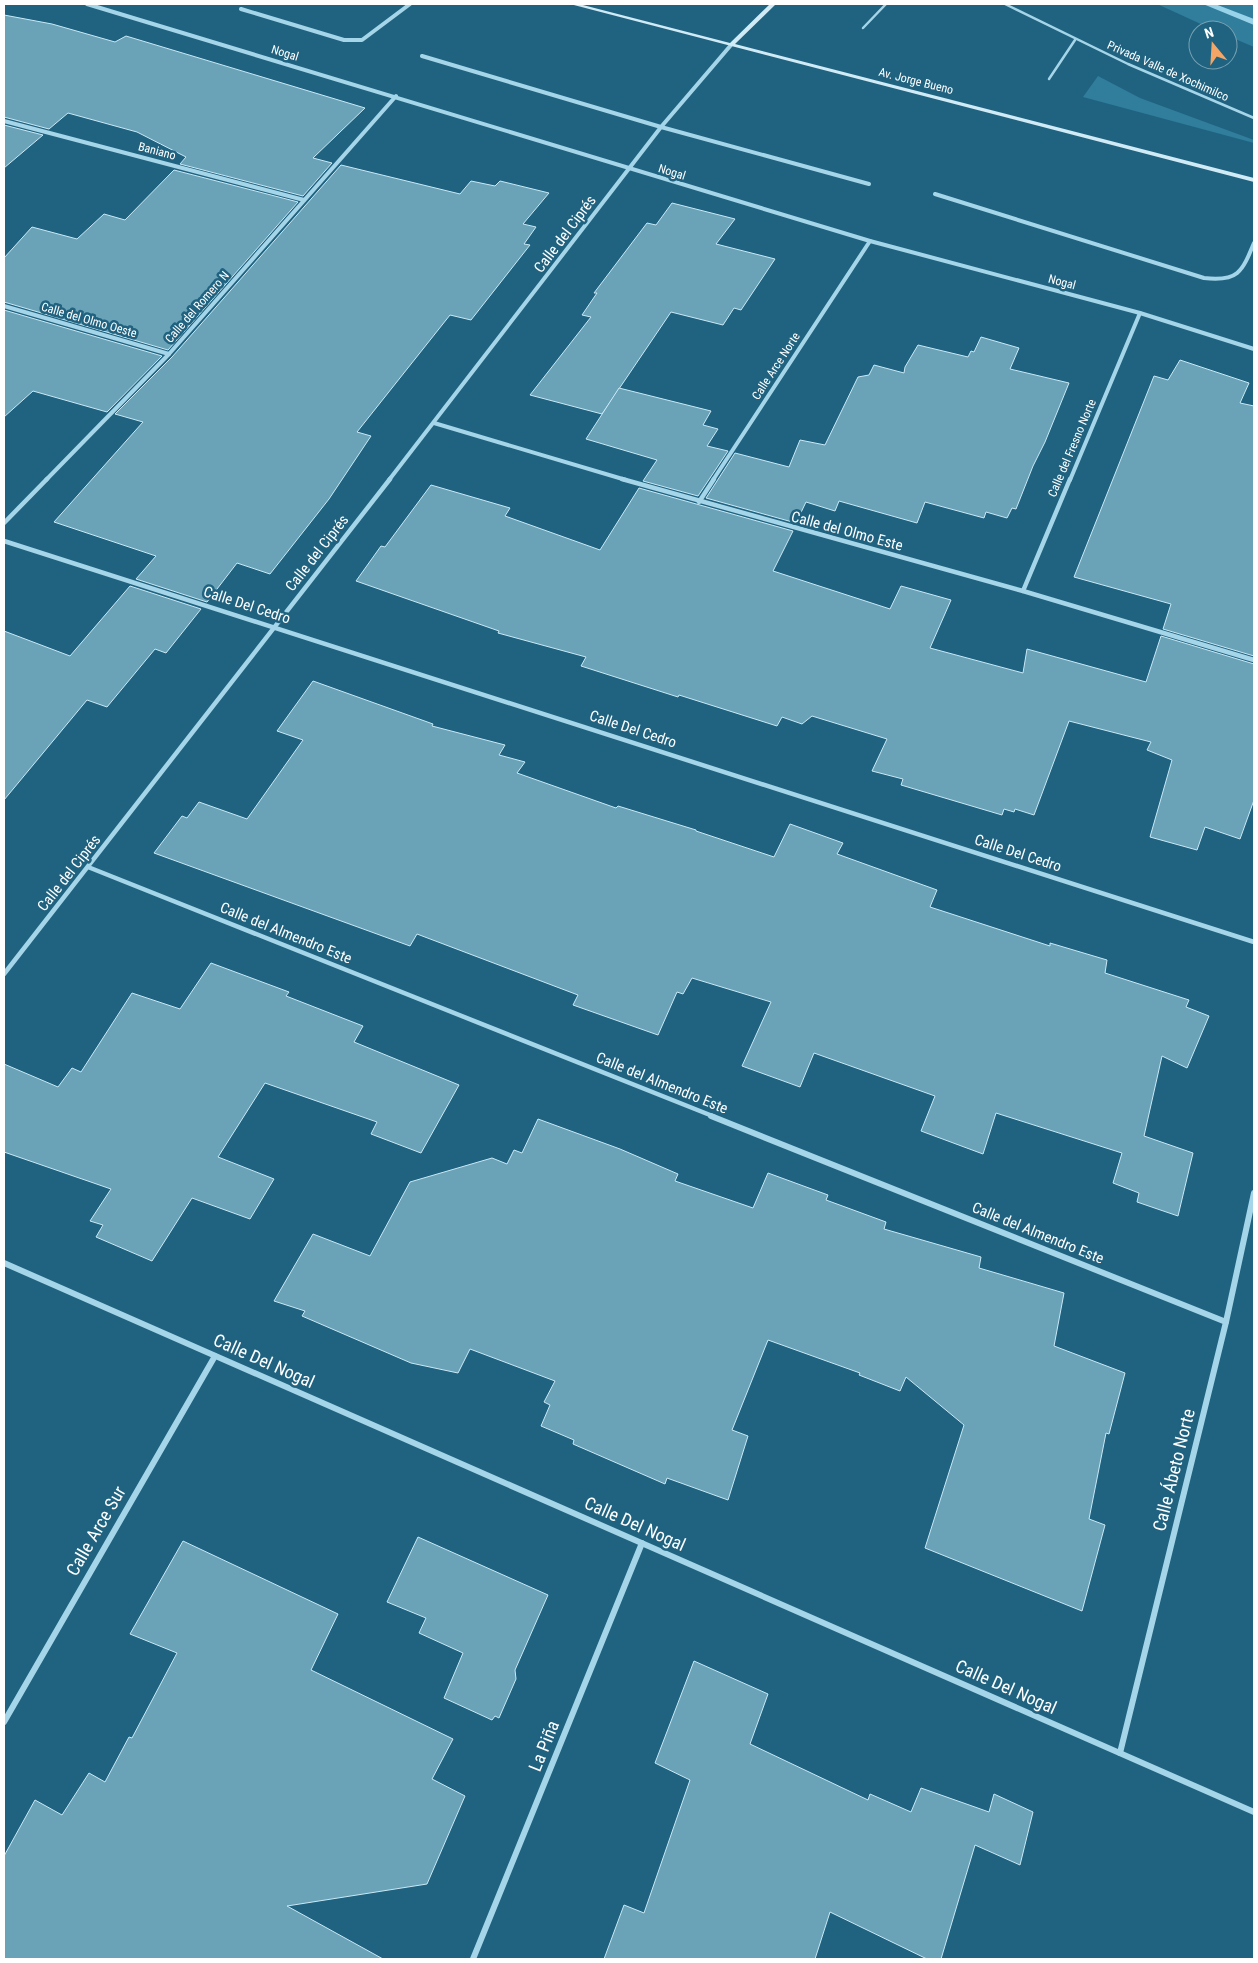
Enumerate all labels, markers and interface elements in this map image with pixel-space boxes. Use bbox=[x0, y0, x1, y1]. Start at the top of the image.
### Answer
north arrow bbox=[1188, 20, 1238, 70]
text: N bbox=[1202, 24, 1216, 42]
street label: Privada Valle de Xochimilco bbox=[1105, 38, 1231, 104]
street label: Nogal bbox=[270, 42, 300, 64]
street label: Av. Jorge Bueno bbox=[877, 65, 955, 97]
street label: Baniano bbox=[137, 139, 177, 163]
street label: Nogal bbox=[657, 161, 687, 183]
street label: Calle del Ciprés bbox=[530, 192, 600, 276]
street label: Calle del Romero N bbox=[162, 268, 232, 346]
street label: Nogal bbox=[1047, 272, 1077, 292]
street label: Calle del Olmo Oeste bbox=[40, 300, 139, 340]
street label: Calle Arce Norte bbox=[749, 329, 803, 402]
street label: Calle del Fresno Norte bbox=[1045, 397, 1099, 499]
street label: Calle del Olmo Este bbox=[789, 507, 905, 555]
street label: Calle del Ciprés bbox=[282, 511, 353, 595]
street label: Calle Del Cedro bbox=[201, 582, 293, 628]
street label: Calle Del Cedro bbox=[587, 706, 679, 752]
street label: Calle Del Cedro bbox=[972, 830, 1064, 876]
street label: Calle del Ciprés bbox=[34, 831, 105, 915]
street label: Calle del Almendro Este bbox=[217, 898, 355, 968]
street label: Calle del Almendro Este bbox=[593, 1048, 731, 1118]
street label: Calle del Almendro Este bbox=[969, 1198, 1107, 1268]
street label: Calle Del Nogal bbox=[210, 1329, 318, 1392]
street label: Calle Ábeto Norte bbox=[1148, 1406, 1199, 1533]
street label: Calle Arce Sur bbox=[62, 1482, 130, 1579]
street label: Calle Del Nogal bbox=[581, 1492, 689, 1555]
street label: Calle Del Nogal bbox=[952, 1655, 1060, 1718]
street label: La Piña bbox=[524, 1717, 563, 1774]

